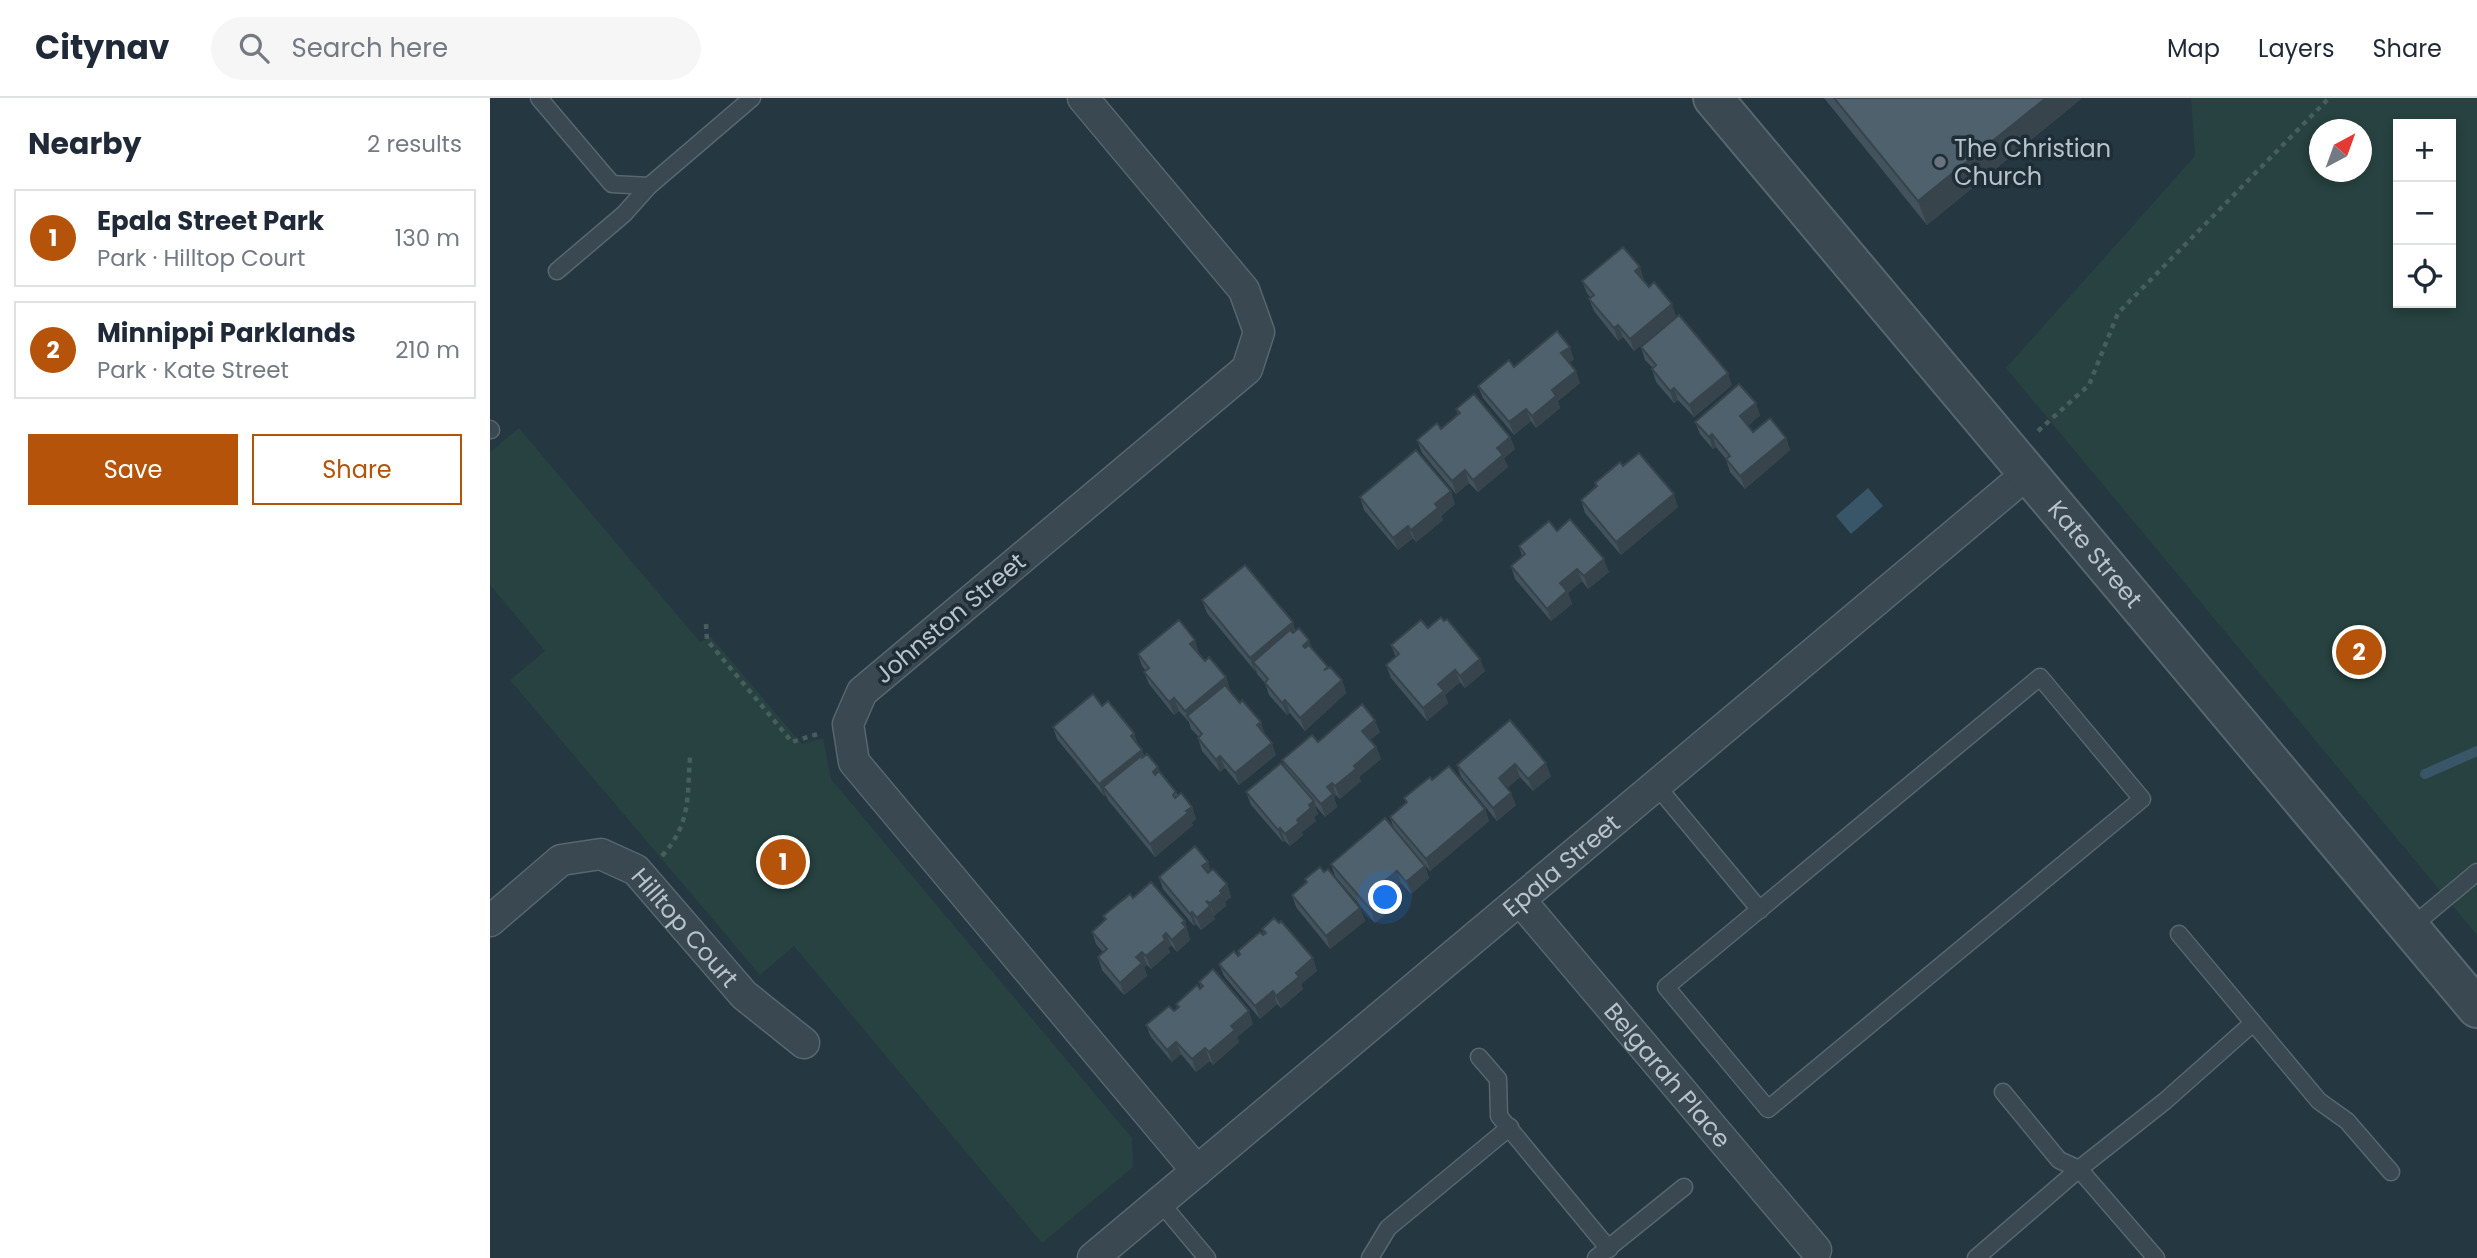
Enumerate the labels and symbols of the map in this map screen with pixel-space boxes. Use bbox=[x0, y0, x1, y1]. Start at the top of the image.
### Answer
north arrow bbox=[2309, 119, 2372, 182]
place label: The Christian Church bbox=[1954, 132, 2111, 193]
marker: The Christian Church bbox=[1932, 154, 1948, 170]
street label: Kate Street bbox=[2041, 493, 2150, 614]
street label: Johnston Street bbox=[868, 545, 1032, 691]
pin: 2 bbox=[2336, 626, 2382, 678]
street label: Epala Street bbox=[1495, 806, 1627, 924]
pin: 1 bbox=[760, 836, 806, 888]
street label: Hilltop Court bbox=[624, 860, 746, 994]
your location bbox=[1368, 880, 1402, 914]
street label: Belgarah Place bbox=[1597, 995, 1739, 1154]

